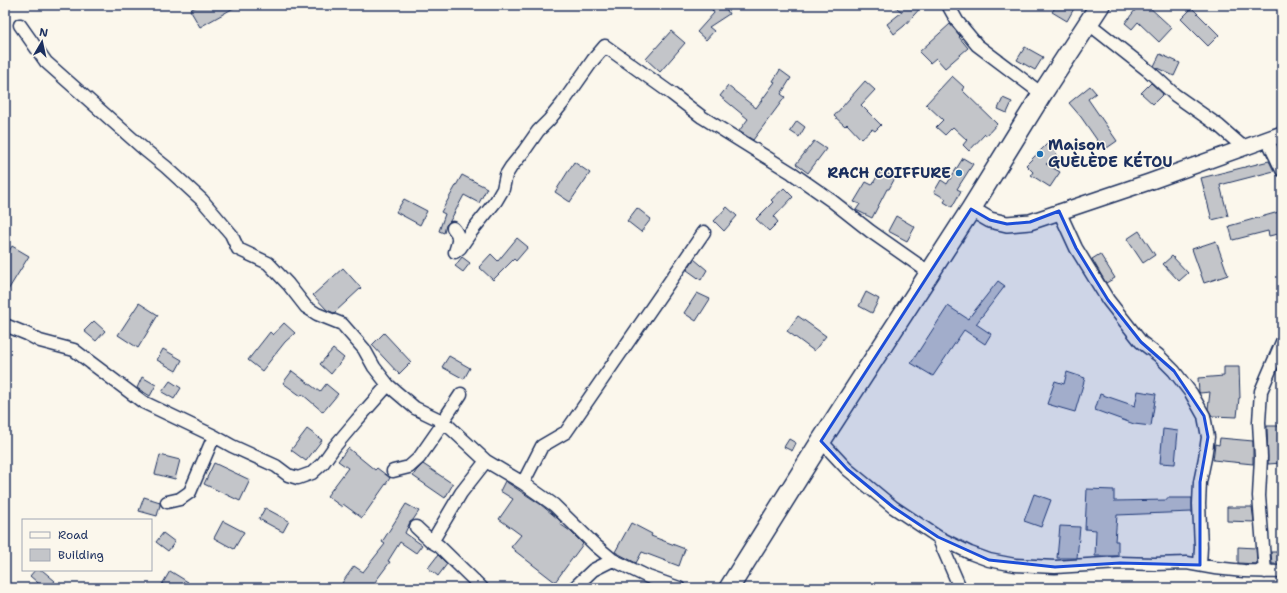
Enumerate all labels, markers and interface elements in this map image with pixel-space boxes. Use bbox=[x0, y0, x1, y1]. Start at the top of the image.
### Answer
north arrow bbox=[22, 22, 62, 62]
text: N bbox=[38, 25, 49, 41]
place label: Maison GUÈLÈDE KÉTOU bbox=[1048, 135, 1173, 172]
marker: Maison GUÈLÈDE KÉTOU bbox=[1035, 149, 1045, 159]
place label: RACH COIFFURE bbox=[827, 163, 951, 183]
marker: RACH COIFFURE bbox=[954, 168, 964, 178]
legend bbox=[22, 519, 152, 571]
text: Road bbox=[58, 527, 89, 543]
text: Building bbox=[58, 547, 104, 563]

